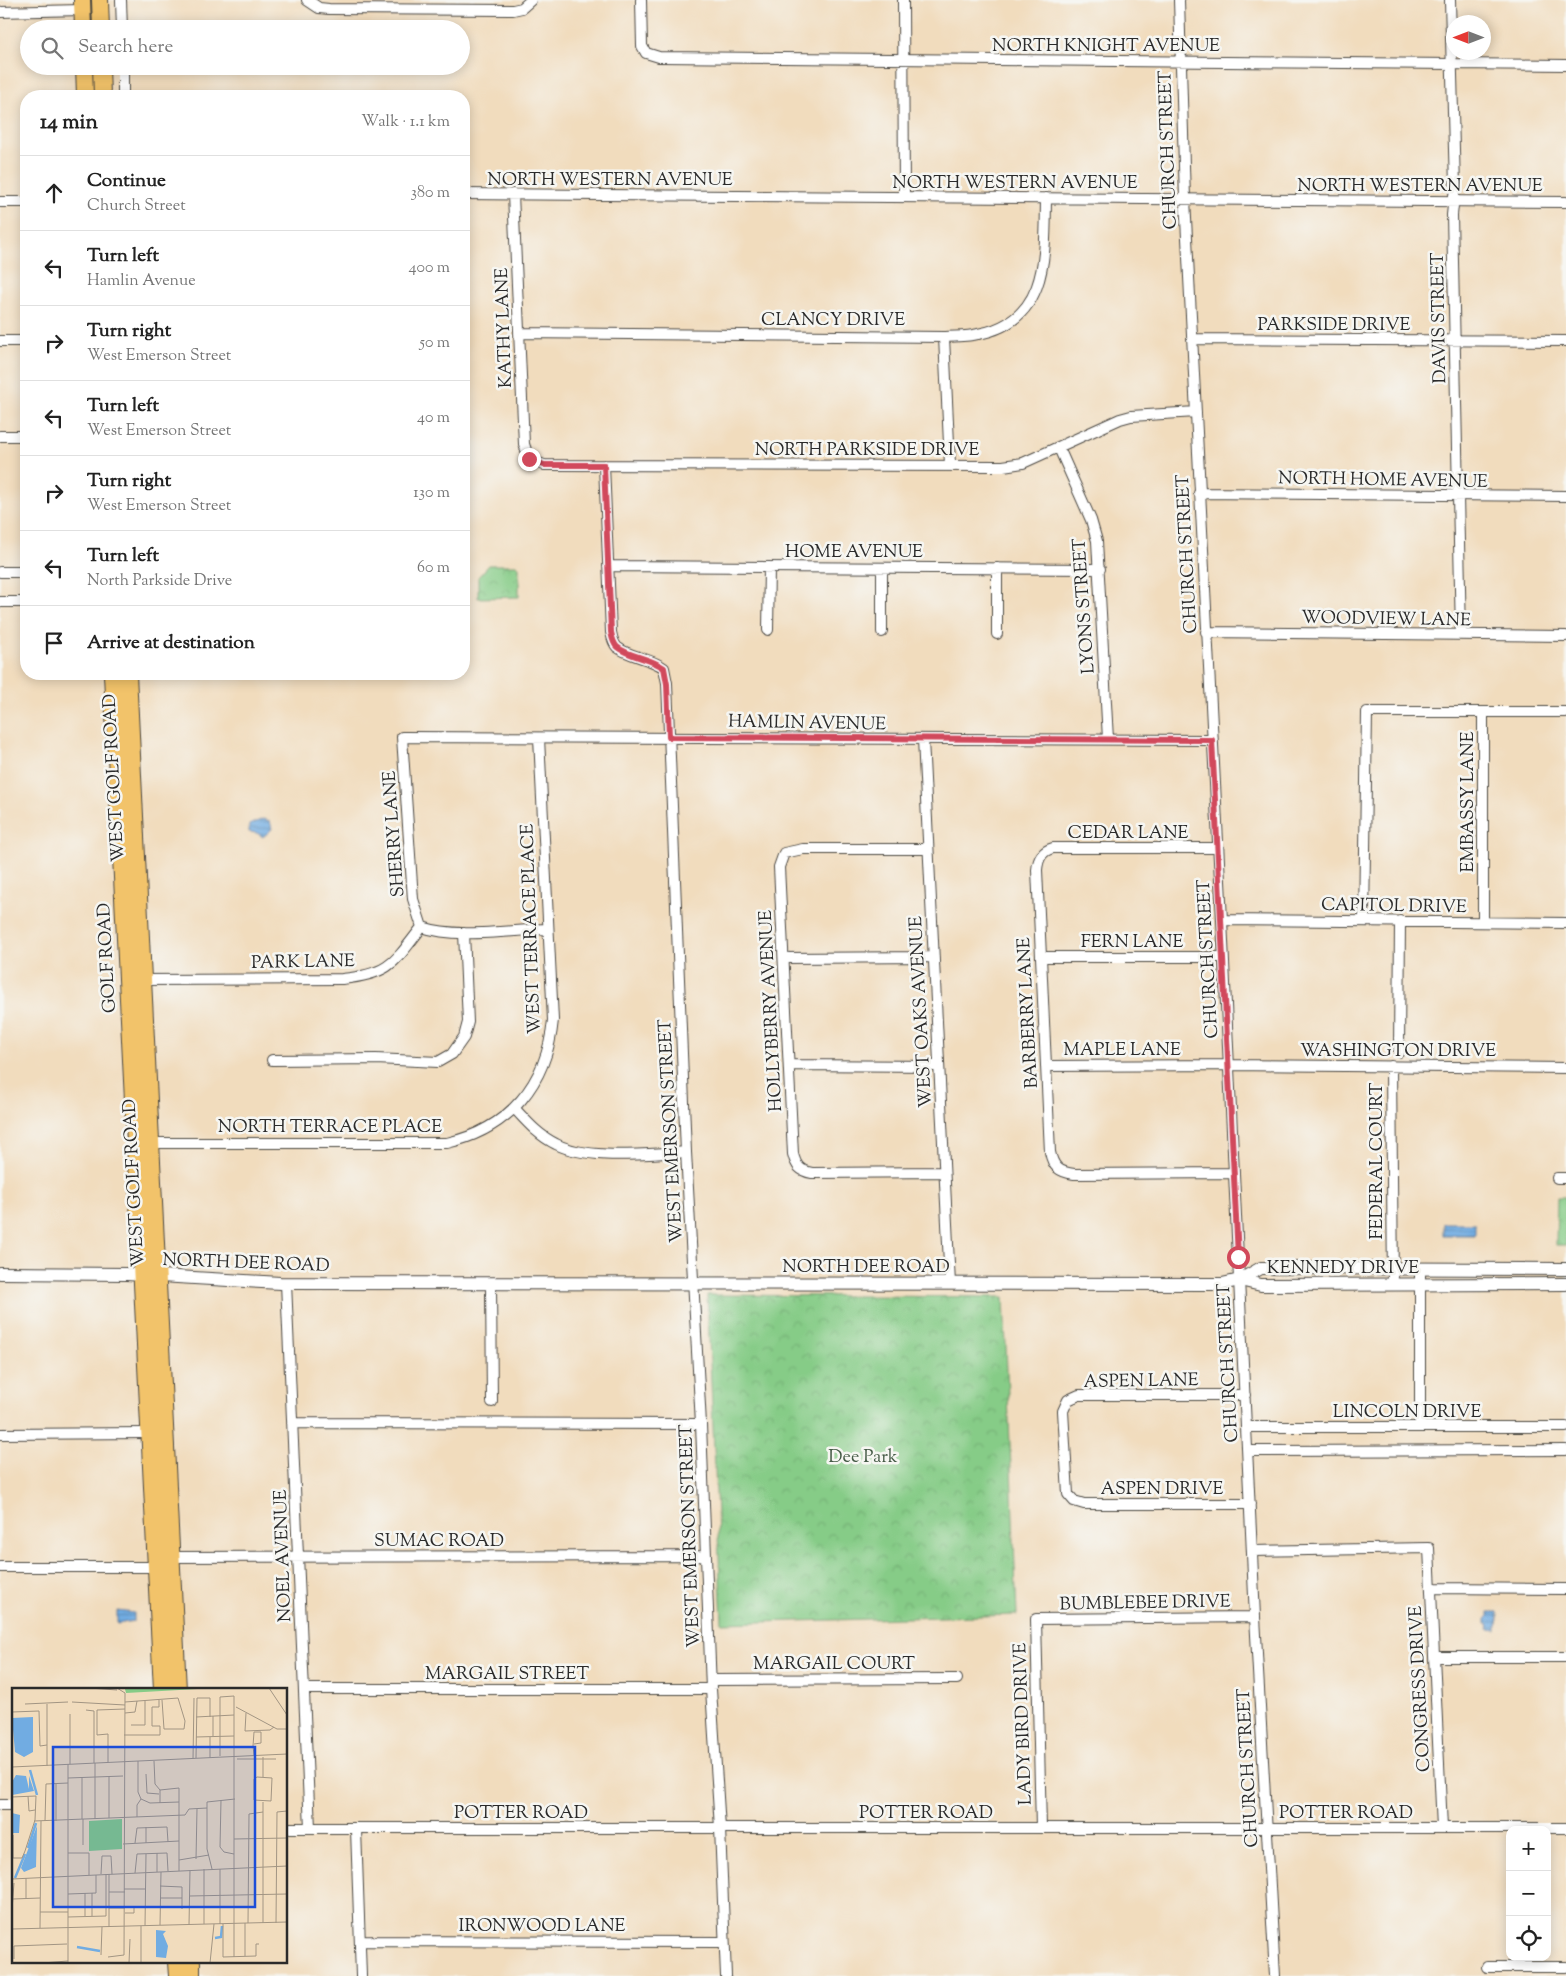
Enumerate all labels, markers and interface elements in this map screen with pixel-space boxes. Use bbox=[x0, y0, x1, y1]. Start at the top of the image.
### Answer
north arrow bbox=[1446, 15, 1491, 60]
search box bbox=[20, 20, 470, 75]
icon: search bbox=[38, 34, 66, 62]
text: Search here bbox=[78, 34, 173, 61]
street label: NORTH KNIGHT AVENUE bbox=[992, 34, 1220, 60]
street label: CHURCH STREET bbox=[1153, 70, 1185, 230]
text: 14 min bbox=[40, 108, 98, 138]
text: Walk · 1.1 km bbox=[361, 111, 450, 134]
text: Continue bbox=[87, 168, 166, 195]
street label: NORTH WESTERN AVENUE bbox=[487, 168, 733, 194]
street label: NORTH WESTERN AVENUE bbox=[892, 171, 1138, 197]
street label: NORTH WESTERN AVENUE bbox=[1297, 174, 1543, 200]
icon: ahead bbox=[40, 179, 68, 207]
text: 380 m bbox=[410, 182, 450, 205]
text: Church Street bbox=[87, 195, 186, 218]
text: Turn left bbox=[87, 243, 159, 270]
street label: DAVIS STREET bbox=[1426, 252, 1454, 384]
icon: left bbox=[40, 254, 68, 282]
text: 400 m bbox=[409, 257, 450, 280]
street label: KATHY LANE bbox=[490, 267, 520, 389]
text: Hamlin Avenue bbox=[87, 270, 196, 293]
street label: CLANCY DRIVE bbox=[761, 308, 905, 334]
street label: PARKSIDE DRIVE bbox=[1258, 313, 1411, 339]
text: Turn right bbox=[87, 318, 171, 345]
icon: right bbox=[40, 329, 68, 357]
text: 50 m bbox=[419, 332, 450, 355]
text: West Emerson Street bbox=[87, 345, 231, 368]
text: Turn left bbox=[87, 393, 159, 420]
icon: left bbox=[40, 404, 68, 432]
text: 40 m bbox=[417, 407, 450, 430]
text: West Emerson Street bbox=[87, 420, 231, 443]
street label: NORTH PARKSIDE DRIVE bbox=[755, 438, 979, 464]
route end bbox=[518, 448, 541, 471]
street label: NORTH HOME AVENUE bbox=[1278, 466, 1488, 496]
text: Turn right bbox=[87, 468, 171, 495]
street label: CHURCH STREET bbox=[1171, 473, 1205, 634]
icon: right bbox=[40, 479, 68, 507]
text: 130 m bbox=[413, 482, 450, 505]
text: West Emerson Street bbox=[87, 495, 231, 518]
street label: LYONS STREET bbox=[1067, 537, 1103, 675]
street label: HOME AVENUE bbox=[785, 540, 923, 566]
text: Turn left bbox=[87, 543, 159, 570]
icon: left bbox=[40, 554, 68, 582]
text: 60 m bbox=[417, 557, 450, 580]
text: North Parkside Drive bbox=[87, 570, 232, 593]
street label: WOODVIEW LANE bbox=[1301, 606, 1471, 634]
icon: arrive bbox=[40, 629, 68, 657]
text: Arrive at destination bbox=[87, 630, 255, 657]
street label: WEST GOLF ROAD bbox=[98, 693, 132, 863]
street label: HAMLIN AVENUE bbox=[728, 710, 886, 738]
street label: EMBASSY LANE bbox=[1456, 731, 1482, 873]
street label: SHERRY LANE bbox=[378, 770, 412, 898]
street label: CEDAR LANE bbox=[1068, 821, 1189, 847]
street label: WEST TERRACE PLACE bbox=[515, 823, 549, 1035]
street label: CHURCH STREET bbox=[1192, 878, 1226, 1039]
street label: CAPITOL DRIVE bbox=[1321, 893, 1467, 921]
street label: GOLF ROAD bbox=[92, 902, 124, 1014]
street label: HOLLYBERRY AVENUE bbox=[754, 909, 790, 1112]
street label: WEST OAKS AVENUE bbox=[904, 915, 940, 1108]
street label: FERN LANE bbox=[1081, 930, 1183, 956]
street label: BARBERRY LANE bbox=[1012, 936, 1046, 1089]
street label: PARK LANE bbox=[251, 949, 355, 977]
street label: WEST EMERSON STREET bbox=[653, 1018, 691, 1243]
street label: MAPLE LANE bbox=[1063, 1038, 1181, 1064]
street label: WASHINGTON DRIVE bbox=[1300, 1039, 1496, 1065]
street label: FEDERAL COURT bbox=[1365, 1082, 1391, 1239]
street label: WEST GOLF ROAD bbox=[118, 1098, 152, 1268]
street label: NORTH TERRACE PLACE bbox=[218, 1115, 442, 1141]
route start bbox=[1227, 1246, 1250, 1269]
street label: NORTH DEE ROAD bbox=[162, 1248, 330, 1280]
street label: NORTH DEE ROAD bbox=[782, 1255, 950, 1281]
street label: KENNEDY DRIVE bbox=[1267, 1256, 1419, 1282]
street label: CHURCH STREET bbox=[1212, 1282, 1246, 1443]
street label: ASPEN LANE bbox=[1083, 1368, 1199, 1396]
street label: LINCOLN DRIVE bbox=[1333, 1400, 1481, 1426]
street label: WEST EMERSON STREET bbox=[674, 1423, 708, 1648]
park label: Dee Park bbox=[828, 1445, 898, 1471]
street label: ASPEN DRIVE bbox=[1101, 1477, 1224, 1503]
street label: NOEL AVENUE bbox=[269, 1489, 299, 1623]
street label: SUMAC ROAD bbox=[374, 1529, 504, 1555]
street label: BUMBLEBEE DRIVE bbox=[1059, 1590, 1231, 1618]
street label: CONGRESS DRIVE bbox=[1404, 1605, 1438, 1773]
street label: LADY BIRD DRIVE bbox=[1008, 1642, 1040, 1806]
street label: MARGAIL COURT bbox=[753, 1652, 915, 1678]
street label: MARGAIL STREET bbox=[425, 1662, 589, 1688]
street label: CHURCH STREET bbox=[1232, 1687, 1266, 1848]
inset map bbox=[12, 1688, 288, 1964]
street label: POTTER ROAD bbox=[454, 1801, 588, 1827]
street label: POTTER ROAD bbox=[859, 1801, 993, 1827]
street label: POTTER ROAD bbox=[1279, 1801, 1413, 1827]
map controls bbox=[1506, 1826, 1551, 1961]
button: + bbox=[1506, 1826, 1551, 1871]
button: − bbox=[1506, 1871, 1551, 1916]
street label: IRONWOOD LANE bbox=[459, 1914, 626, 1940]
button: locate bbox=[1506, 1916, 1551, 1961]

